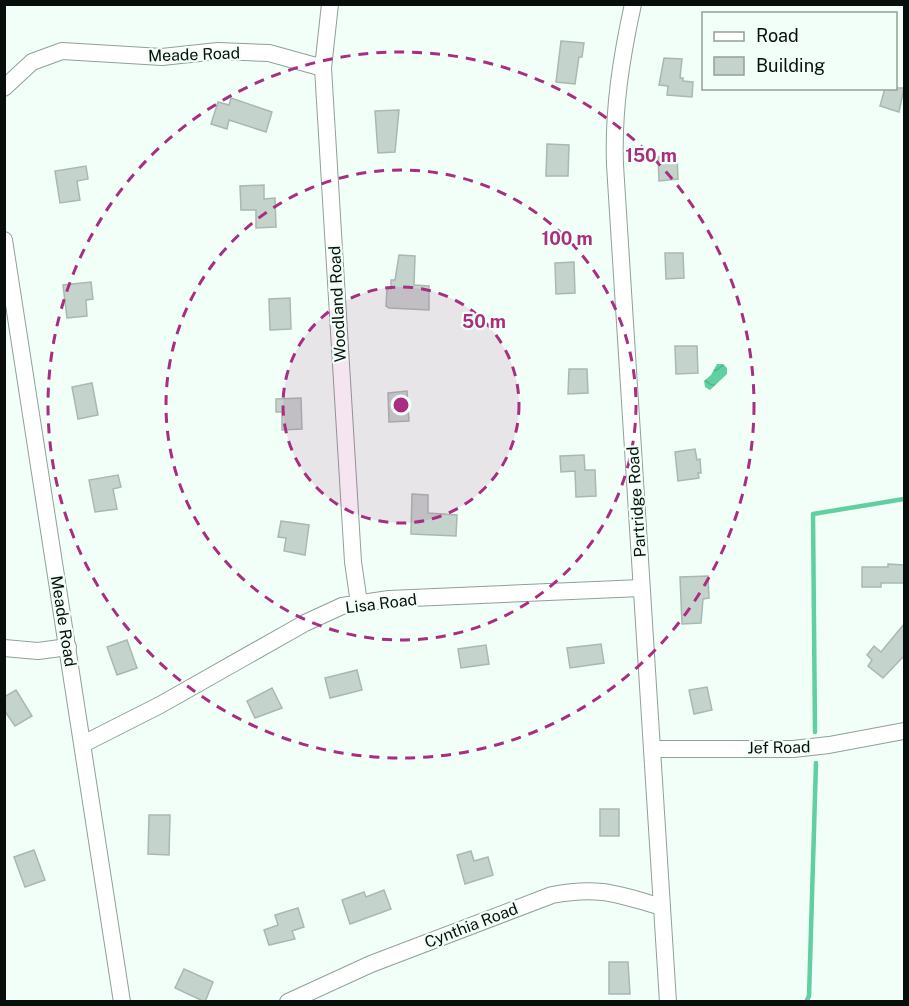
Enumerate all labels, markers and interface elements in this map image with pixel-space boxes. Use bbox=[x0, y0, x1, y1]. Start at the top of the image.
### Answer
legend bbox=[702, 12, 897, 90]
text: Road bbox=[756, 25, 799, 46]
street label: Meade Road bbox=[148, 43, 240, 66]
text: Building bbox=[756, 55, 825, 76]
text: 150 m bbox=[625, 145, 677, 166]
text: 100 m bbox=[541, 228, 593, 249]
street label: Woodland Road bbox=[325, 245, 350, 363]
text: 50 m bbox=[462, 311, 506, 332]
centre of rings bbox=[391, 395, 411, 415]
street label: Partridge Road bbox=[623, 446, 650, 558]
street label: Meade Road bbox=[47, 574, 80, 668]
street label: Lisa Road bbox=[344, 590, 418, 617]
street label: Jef Road bbox=[747, 737, 811, 758]
street label: Cynthia Road bbox=[422, 899, 521, 952]

